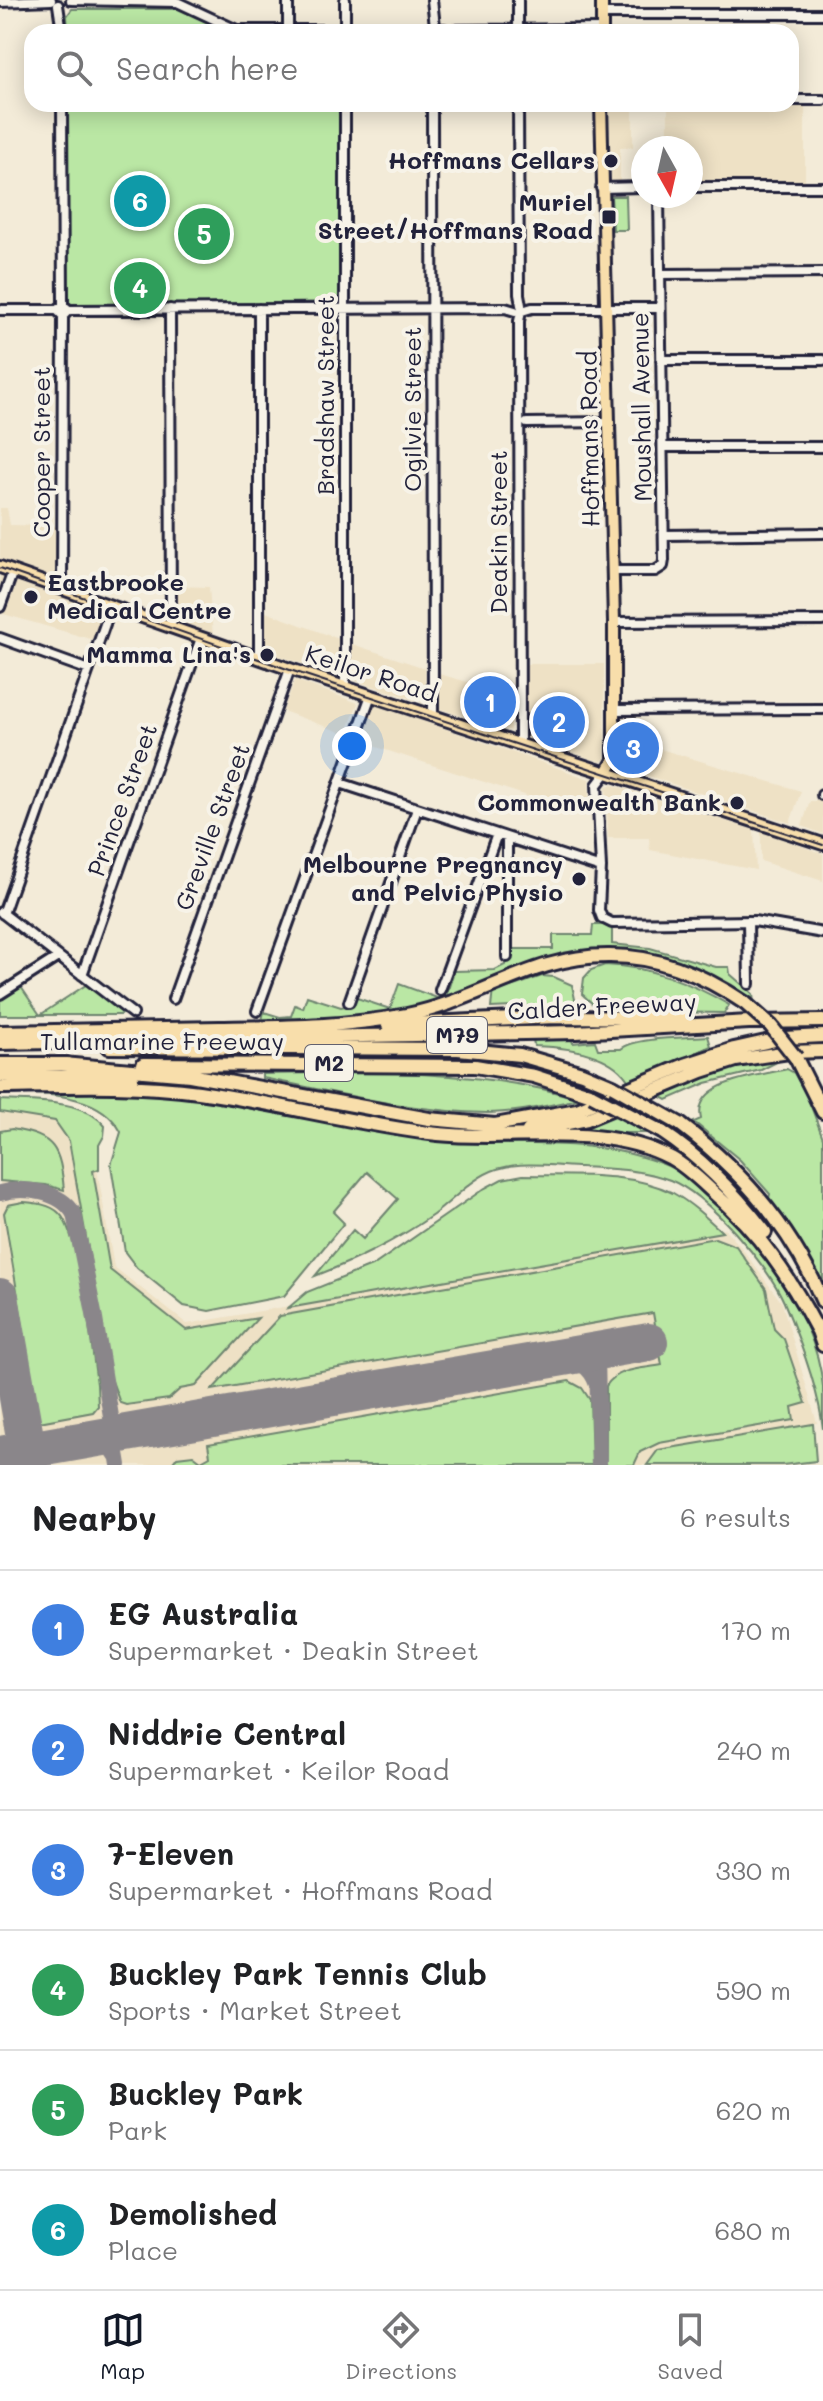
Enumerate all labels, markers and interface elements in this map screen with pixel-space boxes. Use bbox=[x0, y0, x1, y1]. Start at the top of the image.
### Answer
search box bbox=[24, 24, 799, 112]
icon: search bbox=[52, 46, 96, 90]
text: Search here bbox=[116, 48, 299, 88]
north arrow bbox=[631, 136, 703, 208]
place label: Hoffmans Cellars bbox=[388, 144, 595, 175]
marker: Hoffmans Cellars bbox=[602, 152, 620, 170]
pin: 6 bbox=[114, 171, 166, 231]
place label: Muriel Street/Hoffmans Road bbox=[318, 186, 593, 245]
pin: 5 bbox=[178, 204, 230, 264]
marker: Muriel Street/Hoffmans Road bbox=[600, 208, 618, 226]
pin: 4 bbox=[114, 258, 166, 318]
street label: Bradshaw Street bbox=[309, 295, 340, 495]
street label: Moushall Avenue bbox=[623, 312, 658, 502]
street label: Ogilvie Street bbox=[396, 326, 427, 492]
street label: Hoffmans Road bbox=[571, 351, 606, 528]
street label: Cooper Street bbox=[25, 366, 56, 538]
street label: Deakin Street bbox=[482, 450, 513, 614]
place label: Eastbrooke Medical Centre bbox=[47, 566, 232, 625]
marker: Eastbrooke Medical Centre bbox=[22, 588, 40, 606]
street label: Keilor Road bbox=[302, 637, 441, 708]
place label: Mamma Lina's bbox=[86, 638, 251, 669]
marker: Mamma Lina's bbox=[258, 646, 276, 664]
pin: 1 bbox=[464, 672, 516, 732]
pin: 2 bbox=[533, 692, 585, 752]
pin: 3 bbox=[607, 718, 659, 778]
street label: Prince Street bbox=[80, 719, 164, 880]
your location bbox=[332, 726, 372, 766]
street label: Greville Street bbox=[167, 739, 256, 914]
place label: Commonwealth Bank bbox=[477, 786, 721, 817]
marker: Commonwealth Bank bbox=[728, 794, 746, 812]
place label: Melbourne Pregnancy and Pelvic Physio bbox=[303, 848, 563, 907]
marker: Melbourne Pregnancy and Pelvic Physio bbox=[570, 870, 588, 888]
street label: Calder Freeway bbox=[507, 985, 697, 1026]
road number: M79 bbox=[427, 1017, 487, 1053]
street label: Tullamarine Freeway bbox=[40, 1025, 284, 1056]
road number: M2 bbox=[305, 1045, 353, 1081]
text: Nearby bbox=[32, 1495, 157, 1540]
text: 6 results bbox=[680, 1500, 791, 1534]
text: EG Australia bbox=[108, 1593, 298, 1633]
text: 1 bbox=[52, 1613, 64, 1647]
text: 170 m bbox=[720, 1613, 791, 1647]
text: Supermarket · Deakin Street bbox=[108, 1633, 479, 1667]
text: Niddrie Central bbox=[108, 1713, 346, 1753]
text: 2 bbox=[51, 1733, 65, 1767]
text: 240 m bbox=[716, 1733, 791, 1767]
text: Supermarket · Keilor Road bbox=[108, 1753, 449, 1787]
text: 7-Eleven bbox=[108, 1833, 234, 1873]
text: 3 bbox=[50, 1853, 66, 1887]
text: 330 m bbox=[715, 1853, 791, 1887]
text: Supermarket · Hoffmans Road bbox=[108, 1873, 493, 1907]
text: Buckley Park Tennis Club bbox=[108, 1953, 487, 1993]
text: 4 bbox=[50, 1973, 66, 2007]
text: 590 m bbox=[715, 1973, 791, 2007]
text: Sports · Market Street bbox=[108, 1993, 402, 2027]
text: Buckley Park bbox=[108, 2073, 303, 2113]
text: 5 bbox=[50, 2093, 66, 2127]
text: 620 m bbox=[716, 2093, 791, 2127]
text: Park bbox=[108, 2113, 167, 2147]
text: Demolished bbox=[108, 2193, 277, 2233]
text: 6 bbox=[50, 2213, 66, 2247]
text: 680 m bbox=[714, 2213, 791, 2247]
text: Place bbox=[108, 2233, 178, 2267]
tab: Map bbox=[100, 2308, 145, 2385]
tab: Directions bbox=[345, 2308, 457, 2385]
tab: Saved bbox=[658, 2308, 723, 2385]

